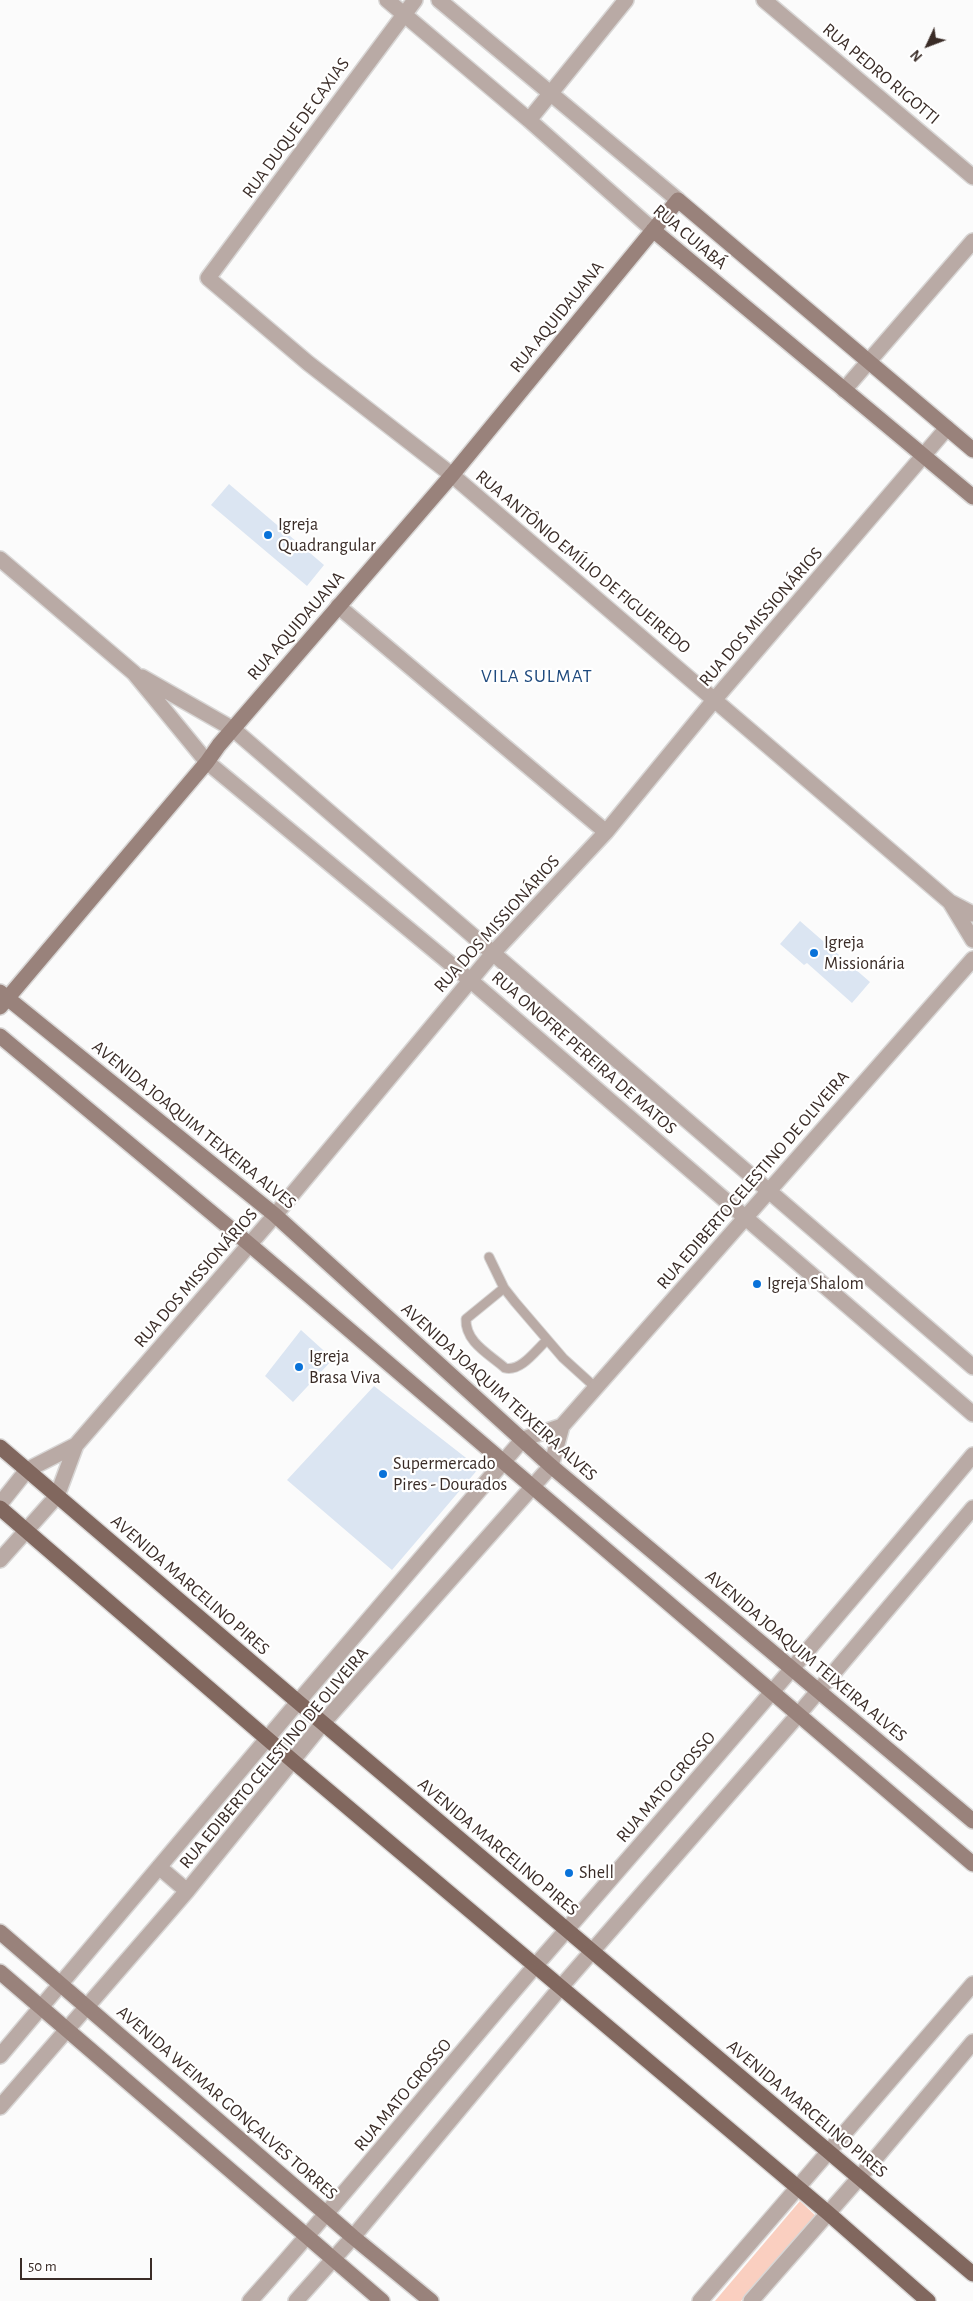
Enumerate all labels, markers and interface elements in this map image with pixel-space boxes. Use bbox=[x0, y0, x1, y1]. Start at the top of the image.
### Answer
street label: RUA PEDRO RIGOTTI bbox=[818, 19, 944, 129]
north arrow bbox=[903, 20, 953, 70]
text: N bbox=[909, 47, 925, 64]
street label: RUA DUQUE DE CAXIAS bbox=[238, 54, 354, 202]
street label: RUA CUIABÁ bbox=[649, 200, 731, 274]
street label: RUA AQUIDAUANA bbox=[505, 257, 609, 377]
street label: RUA ANTÔNIO EMÍLIO DE FIGUEIREDO bbox=[471, 466, 695, 658]
place label: Igreja Quadrangular bbox=[278, 514, 376, 556]
marker: Igreja Quadrangular bbox=[262, 529, 274, 541]
street label: RUA DOS MISSIONÁRIOS bbox=[695, 543, 827, 691]
street label: RUA AQUIDAUANA bbox=[243, 567, 349, 685]
district label: VILA SULMAT bbox=[480, 665, 594, 687]
street label: RUA DOS MISSIONÁRIOS bbox=[430, 851, 564, 997]
place label: Igreja Missionária bbox=[824, 932, 905, 974]
marker: Igreja Missionária bbox=[808, 947, 820, 959]
street label: RUA ONOFRE PEREIRA DE MATOS bbox=[487, 967, 681, 1139]
street label: AVENIDA JOAQUIM TEIXEIRA ALVES bbox=[88, 1036, 300, 1214]
street label: RUA EDIBERTO CELESTINO DE OLIVEIRA bbox=[652, 1066, 854, 1294]
street label: RUA DOS MISSIONÁRIOS bbox=[130, 1204, 262, 1352]
place label: Igreja Shalom bbox=[767, 1273, 864, 1295]
marker: Igreja Shalom bbox=[751, 1278, 763, 1290]
street label: AVENIDA JOAQUIM TEIXEIRA ALVES bbox=[397, 1298, 601, 1486]
place label: Igreja Brasa Viva bbox=[309, 1346, 381, 1388]
marker: Igreja Brasa Viva bbox=[293, 1361, 305, 1373]
place label: Supermercado Pires - Dourados bbox=[393, 1453, 507, 1496]
marker: Supermercado Pires - Dourados bbox=[377, 1468, 389, 1480]
street label: AVENIDA MARCELINO PIRES bbox=[106, 1510, 274, 1660]
street label: AVENIDA JOAQUIM TEIXEIRA ALVES bbox=[701, 1565, 911, 1747]
street label: RUA EDIBERTO CELESTINO DE OLIVEIRA bbox=[175, 1643, 373, 1873]
street label: RUA MATO GROSSO bbox=[612, 1727, 720, 1847]
street label: AVENIDA MARCELINO PIRES bbox=[413, 1773, 583, 1921]
place label: Shell bbox=[579, 1862, 614, 1884]
marker: Shell bbox=[563, 1867, 575, 1879]
street label: AVENIDA WEIMAR GONÇALVES TORRES bbox=[112, 2001, 342, 2205]
street label: RUA MATO GROSSO bbox=[350, 2034, 456, 2156]
street label: AVENIDA MARCELINO PIRES bbox=[722, 2035, 892, 2183]
scale bar bbox=[22, 2248, 155, 2280]
text: 50 m bbox=[28, 2259, 57, 2274]

